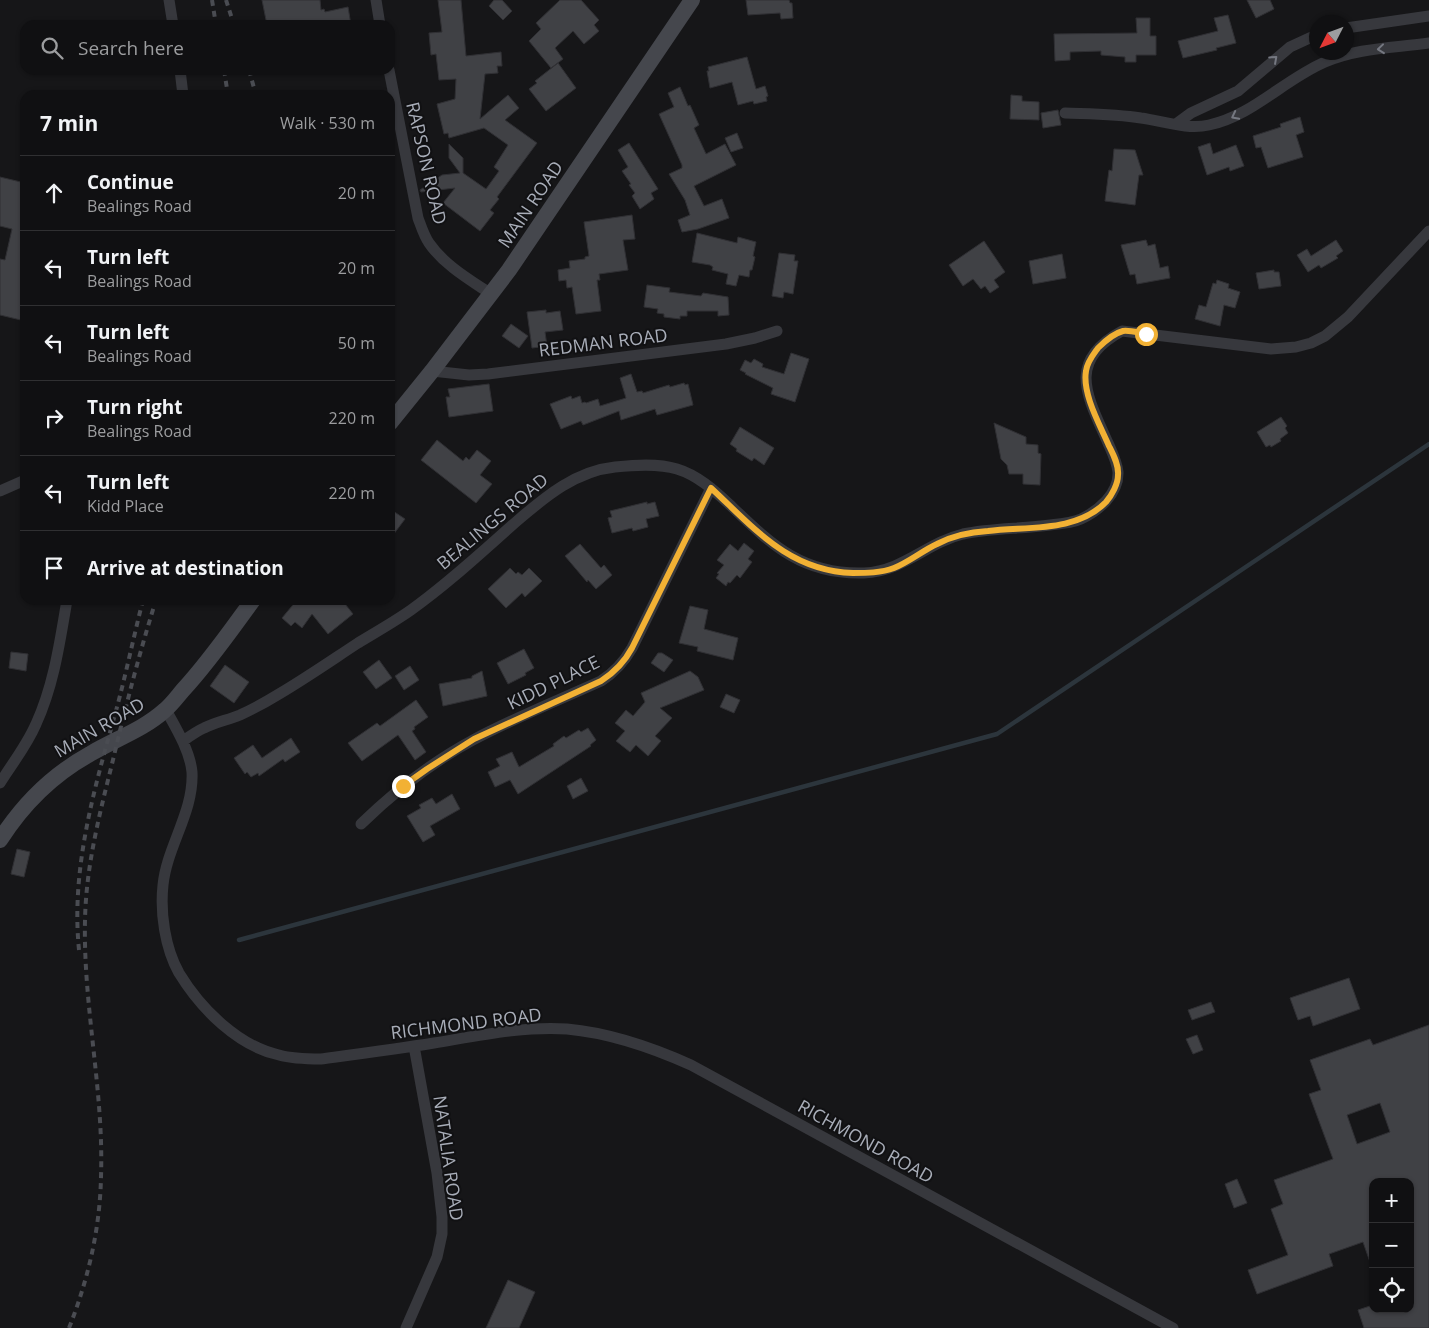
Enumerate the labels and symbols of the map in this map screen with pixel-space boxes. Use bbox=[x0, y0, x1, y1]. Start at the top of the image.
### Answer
north arrow bbox=[1309, 15, 1354, 60]
one-way arrow bbox=[1376, 43, 1384, 54]
one-way arrow bbox=[1269, 56, 1278, 65]
street label: RAPSON ROAD bbox=[401, 99, 453, 227]
one-way arrow bbox=[1231, 110, 1240, 120]
street label: MAIN ROAD bbox=[492, 156, 568, 252]
street label: REDMAN ROAD bbox=[537, 322, 669, 362]
route start bbox=[1135, 323, 1158, 346]
street label: BEALINGS ROAD bbox=[431, 467, 553, 575]
street label: KIDD PLACE bbox=[503, 649, 603, 715]
street label: MAIN ROAD bbox=[50, 692, 148, 762]
route end bbox=[392, 775, 415, 798]
street label: RICHMOND ROAD bbox=[389, 1002, 543, 1044]
street label: NATALIA ROAD bbox=[428, 1094, 470, 1222]
street label: RICHMOND ROAD bbox=[794, 1094, 938, 1188]

